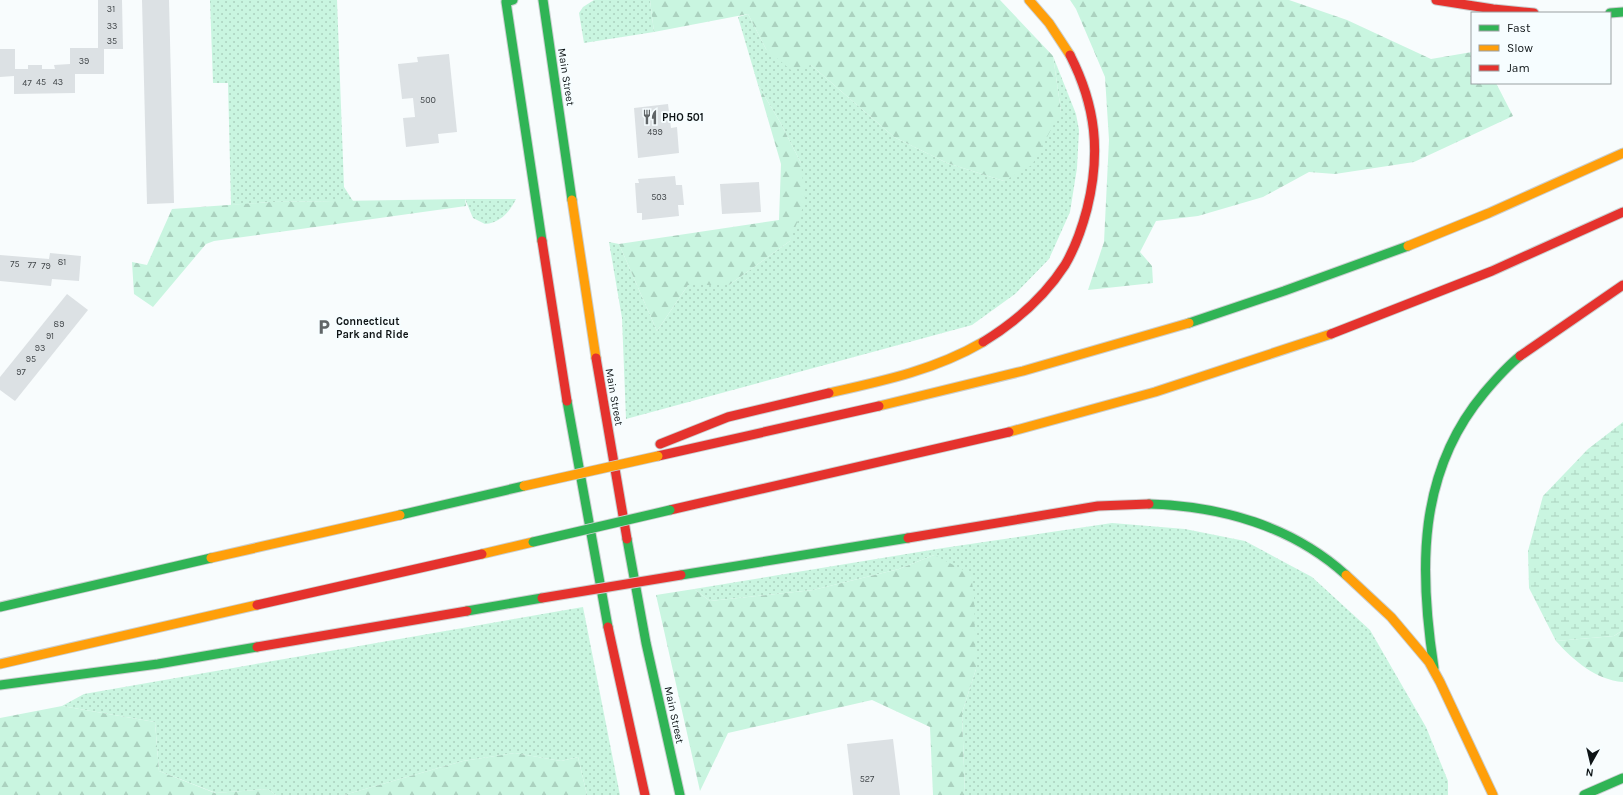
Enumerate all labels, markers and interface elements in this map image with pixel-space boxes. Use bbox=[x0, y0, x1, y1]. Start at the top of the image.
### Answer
house number: 31 bbox=[107, 4, 115, 14]
legend bbox=[1471, 12, 1611, 84]
house number: 33 bbox=[107, 21, 117, 31]
text: Fast bbox=[1507, 21, 1531, 35]
house number: 35 bbox=[107, 36, 117, 46]
text: Slow bbox=[1507, 41, 1533, 55]
street label: Main Street bbox=[555, 47, 577, 107]
house number: 39 bbox=[79, 56, 89, 66]
text: Jam bbox=[1507, 61, 1530, 75]
house number: 45 bbox=[36, 77, 46, 87]
house number: 43 bbox=[53, 77, 63, 87]
house number: 47 bbox=[22, 78, 32, 88]
house number: 500 bbox=[420, 95, 436, 105]
restaurant icon: PHO 501 bbox=[641, 108, 659, 126]
place label: PHO 501 bbox=[662, 111, 704, 124]
house number: 499 bbox=[647, 127, 663, 137]
house number: 503 bbox=[651, 192, 667, 202]
house number: 81 bbox=[58, 257, 66, 267]
house number: 75 bbox=[10, 259, 20, 269]
house number: 77 bbox=[28, 260, 37, 270]
house number: 79 bbox=[41, 261, 51, 271]
place label: Connecticut Park and Ride bbox=[336, 315, 409, 341]
parking icon: Connecticut Park and Ride bbox=[315, 318, 333, 336]
house number: 89 bbox=[54, 319, 64, 329]
house number: 91 bbox=[46, 331, 54, 341]
house number: 93 bbox=[35, 343, 45, 353]
house number: 95 bbox=[26, 354, 36, 364]
house number: 97 bbox=[16, 367, 26, 377]
street label: Main Street bbox=[603, 367, 625, 427]
street label: Main Street bbox=[662, 685, 686, 745]
north arrow bbox=[1571, 743, 1611, 783]
text: N bbox=[1585, 765, 1594, 779]
house number: 527 bbox=[860, 774, 875, 784]

